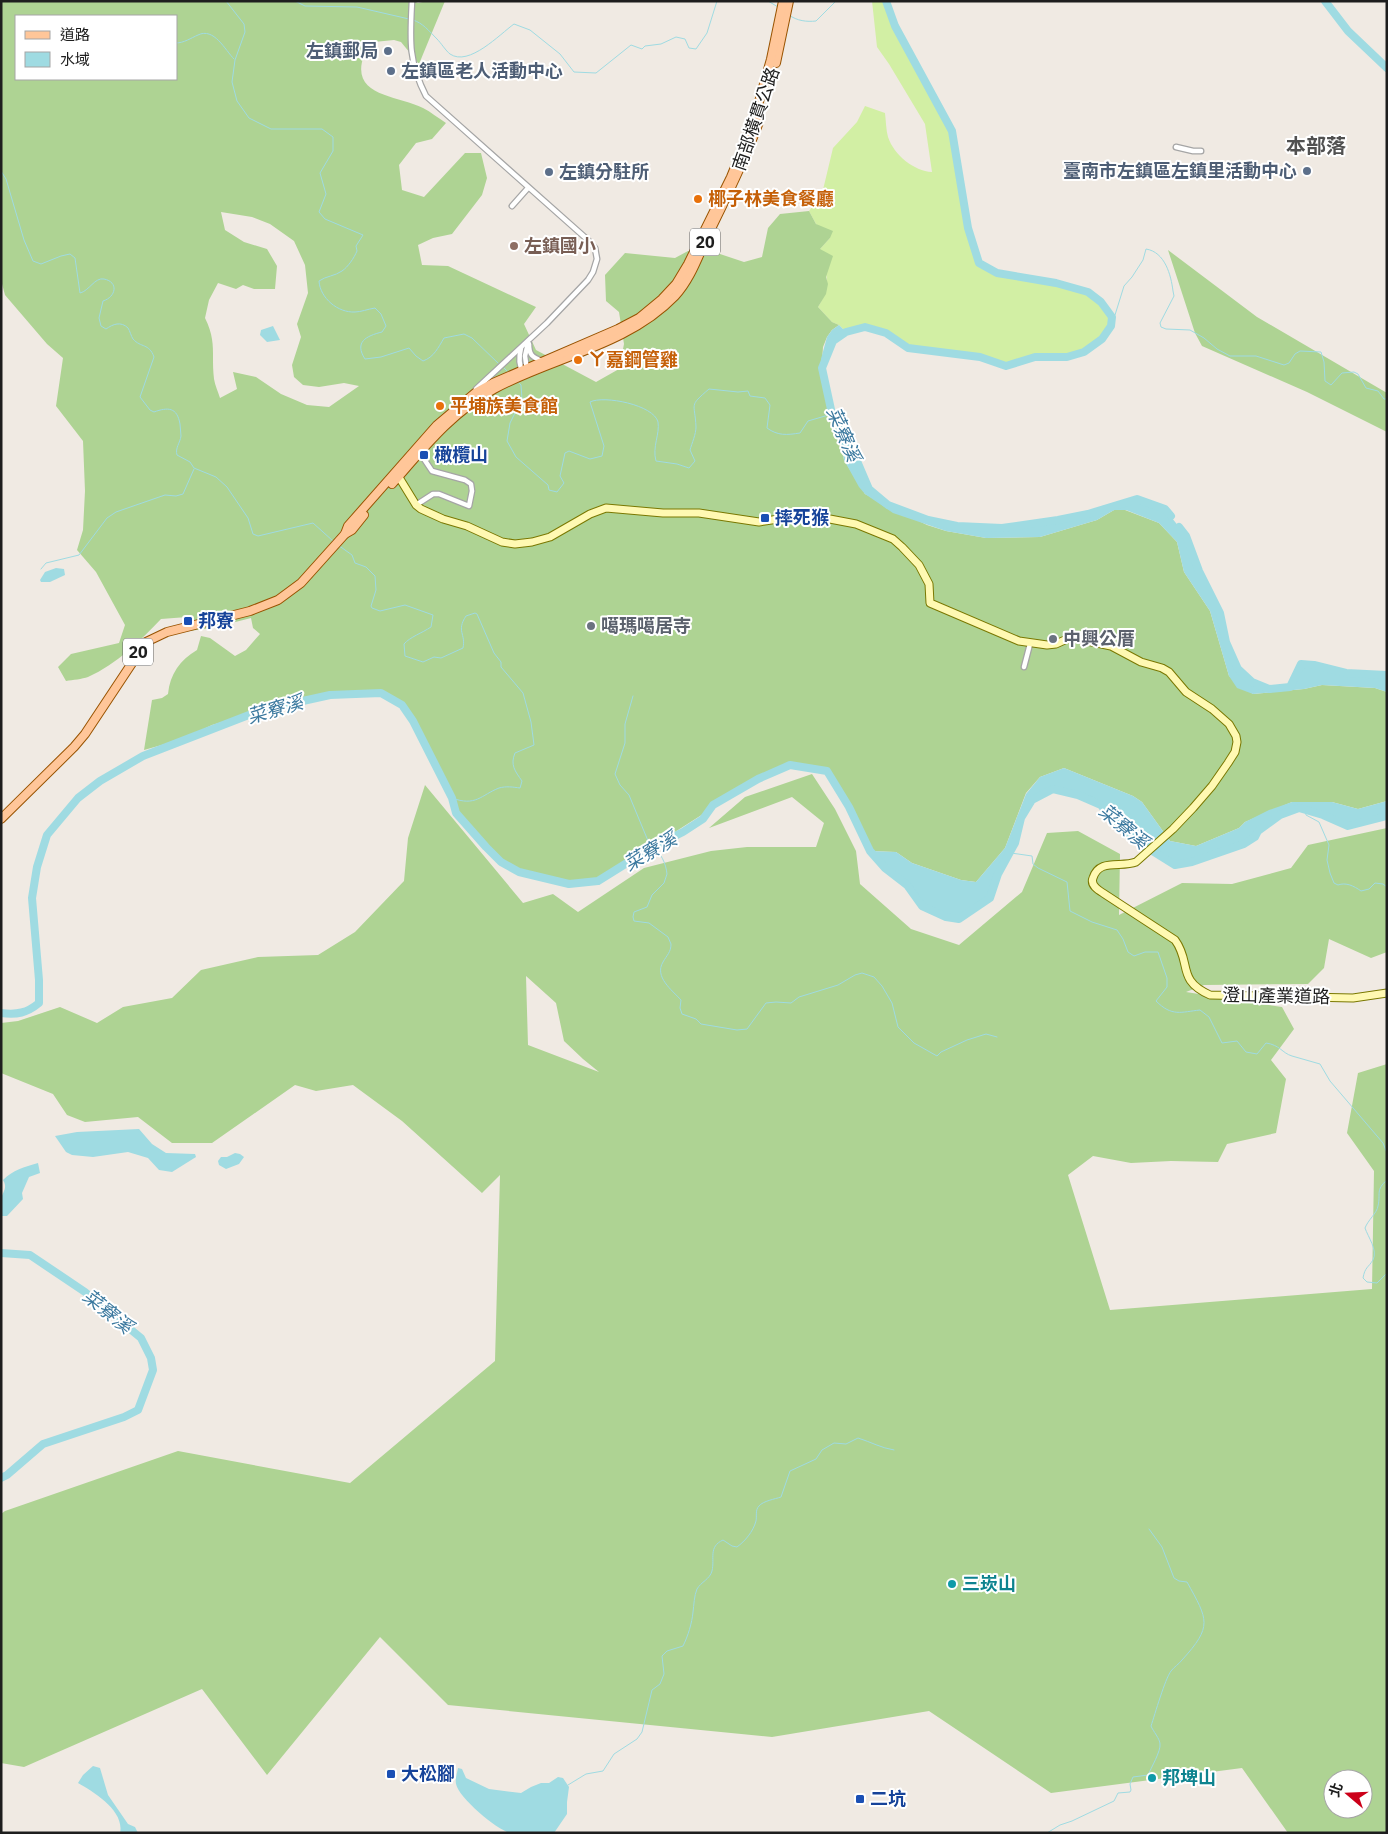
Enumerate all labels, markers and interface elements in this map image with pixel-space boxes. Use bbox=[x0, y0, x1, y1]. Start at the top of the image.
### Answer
legend bbox=[15, 15, 178, 80]
text: 道路 bbox=[60, 25, 90, 44]
place label: 左鎮郵局 bbox=[306, 39, 378, 62]
marker: 左鎮郵局 bbox=[382, 45, 394, 57]
text: 水域 bbox=[60, 50, 90, 69]
place label: 左鎮區老人活動中心 bbox=[401, 59, 563, 82]
street label: 南部橫貫公路 bbox=[727, 64, 784, 174]
marker: 左鎮區老人活動中心 bbox=[385, 65, 397, 77]
district label: 本部落 bbox=[1286, 132, 1346, 159]
place label: 臺南市左鎮區左鎮里活動中心 bbox=[1063, 159, 1297, 182]
place label: 左鎮分駐所 bbox=[559, 160, 649, 183]
marker: 臺南市左鎮區左鎮里活動中心 bbox=[1301, 165, 1313, 177]
marker: 左鎮分駐所 bbox=[543, 166, 555, 178]
place label: 椰子林美食餐廳 bbox=[708, 187, 834, 210]
marker: 椰子林美食餐廳 bbox=[692, 193, 704, 205]
road number: 20 bbox=[690, 228, 720, 256]
place label: 左鎮國小 bbox=[524, 234, 596, 257]
marker: 左鎮國小 bbox=[508, 240, 520, 252]
place label: ㄚ嘉鋼管雞 bbox=[588, 348, 678, 371]
marker: ㄚ嘉鋼管雞 bbox=[572, 354, 584, 366]
place label: 平埔族美食館 bbox=[450, 394, 558, 417]
marker: 平埔族美食館 bbox=[434, 400, 446, 412]
water label: 菜竂溪 bbox=[822, 403, 867, 468]
place label: 橄欖山 bbox=[434, 443, 488, 466]
marker: 橄欖山 bbox=[418, 449, 430, 461]
place label: 摔死猴 bbox=[775, 506, 829, 529]
marker: 摔死猴 bbox=[759, 512, 771, 524]
place label: 邦寮 bbox=[198, 609, 234, 632]
place label: 噶瑪噶居寺 bbox=[601, 614, 691, 637]
marker: 邦寮 bbox=[182, 615, 194, 627]
marker: 噶瑪噶居寺 bbox=[585, 620, 597, 632]
place label: 中興公厝 bbox=[1063, 627, 1135, 650]
marker: 中興公厝 bbox=[1047, 633, 1059, 645]
road number: 20 bbox=[123, 638, 153, 666]
water label: 菜竂溪 bbox=[244, 689, 309, 728]
water label: 菜竂溪 bbox=[1094, 798, 1156, 855]
water label: 菜竂溪 bbox=[619, 825, 683, 876]
street label: 澄山產業道路 bbox=[1222, 983, 1330, 1008]
water label: 菜竂溪 bbox=[78, 1284, 140, 1340]
place label: 三崁山 bbox=[962, 1572, 1016, 1595]
marker: 三崁山 bbox=[946, 1578, 958, 1590]
place label: 大松腳 bbox=[401, 1762, 455, 1785]
place label: 邦埤山 bbox=[1162, 1766, 1216, 1789]
marker: 大松腳 bbox=[385, 1768, 397, 1780]
north arrow bbox=[1323, 1769, 1373, 1819]
marker: 邦埤山 bbox=[1146, 1772, 1158, 1784]
text: 北 bbox=[1325, 1780, 1346, 1799]
place label: 二坑 bbox=[870, 1787, 906, 1810]
marker: 二坑 bbox=[854, 1793, 866, 1805]

